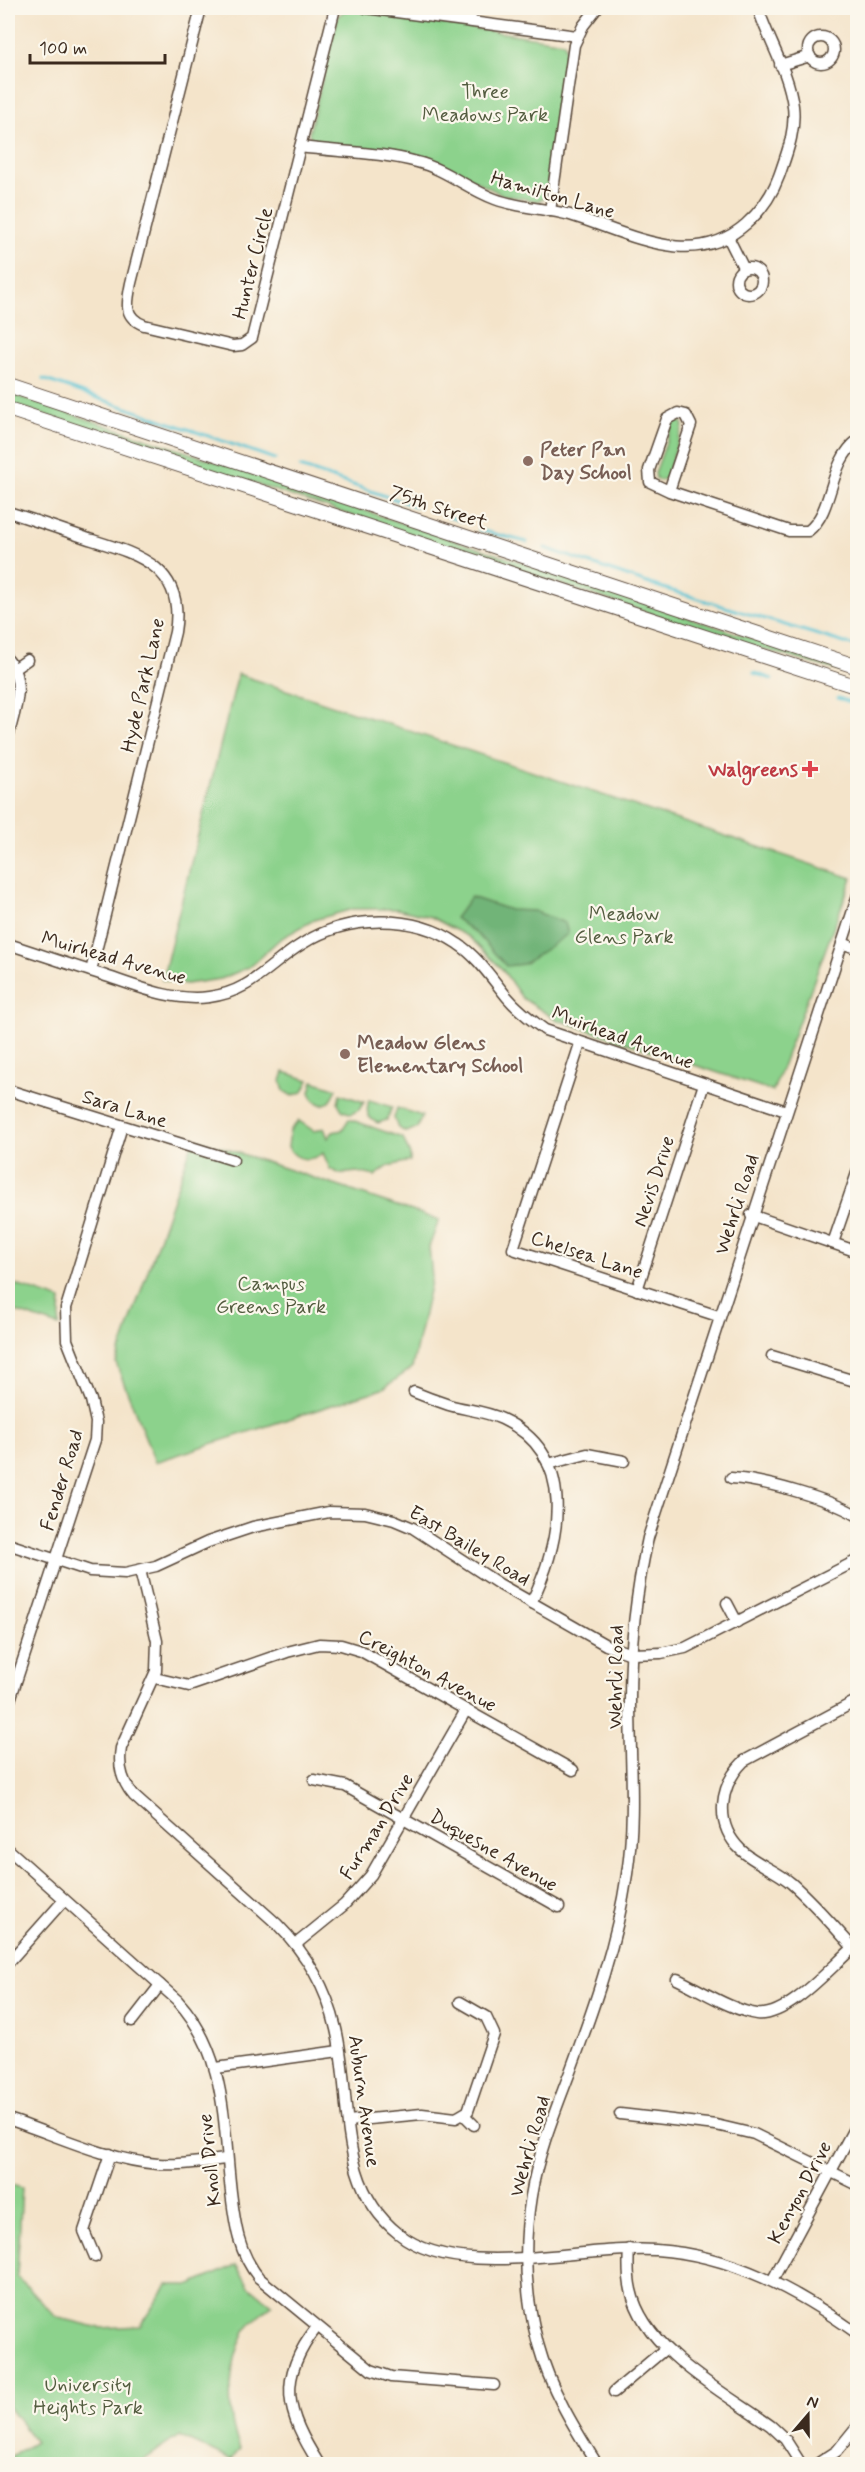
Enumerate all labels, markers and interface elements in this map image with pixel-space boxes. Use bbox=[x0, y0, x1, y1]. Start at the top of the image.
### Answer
scale bar bbox=[30, 27, 165, 65]
text: 100 m bbox=[39, 37, 87, 61]
park label: Three Meadows Park bbox=[422, 79, 548, 129]
street label: Hamilton Lane bbox=[488, 165, 618, 226]
street label: Hunter Circle bbox=[227, 204, 280, 322]
place label: Peter Pan Day School bbox=[540, 437, 632, 487]
marker: Peter Pan Day School bbox=[521, 454, 535, 468]
street label: 75th Street bbox=[386, 480, 492, 537]
street label: Hyde Park Lane bbox=[115, 615, 172, 755]
place label: Walgreens bbox=[707, 757, 798, 786]
marker: Walgreens bbox=[803, 762, 817, 776]
park label: Meadow Glens Park bbox=[575, 901, 673, 951]
street label: Muirhead Avenue bbox=[38, 925, 189, 992]
street label: Muirhead Avenue bbox=[548, 1000, 697, 1077]
place label: Meadow Glens Elementary School bbox=[357, 1030, 523, 1080]
marker: Meadow Glens Elementary School bbox=[338, 1047, 352, 1061]
street label: Sara Lane bbox=[79, 1084, 171, 1135]
street label: Nevis Drive bbox=[627, 1132, 682, 1230]
street label: Wehrli Road bbox=[709, 1151, 766, 1258]
street label: Chelsea Lane bbox=[527, 1225, 646, 1286]
park label: Campus Greens Park bbox=[216, 1271, 326, 1321]
street label: Fender Road bbox=[34, 1427, 91, 1534]
street label: East Bailey Road bbox=[403, 1499, 535, 1593]
street label: Creighton Avenue bbox=[353, 1623, 501, 1719]
street label: Wehrli Road bbox=[602, 1625, 631, 1729]
street label: Furman Drive bbox=[334, 1768, 421, 1885]
street label: Duquesne Avenue bbox=[424, 1804, 562, 1899]
street label: Auburn Avenue bbox=[341, 2033, 386, 2169]
street label: Wehrli Road bbox=[503, 2093, 558, 2200]
street label: Knoll Drive bbox=[192, 2112, 229, 2207]
street label: Kenyon Drive bbox=[762, 2136, 839, 2249]
park label: University Heights Park bbox=[33, 2372, 143, 2422]
north arrow bbox=[778, 2385, 838, 2445]
text: N bbox=[804, 2391, 821, 2414]

